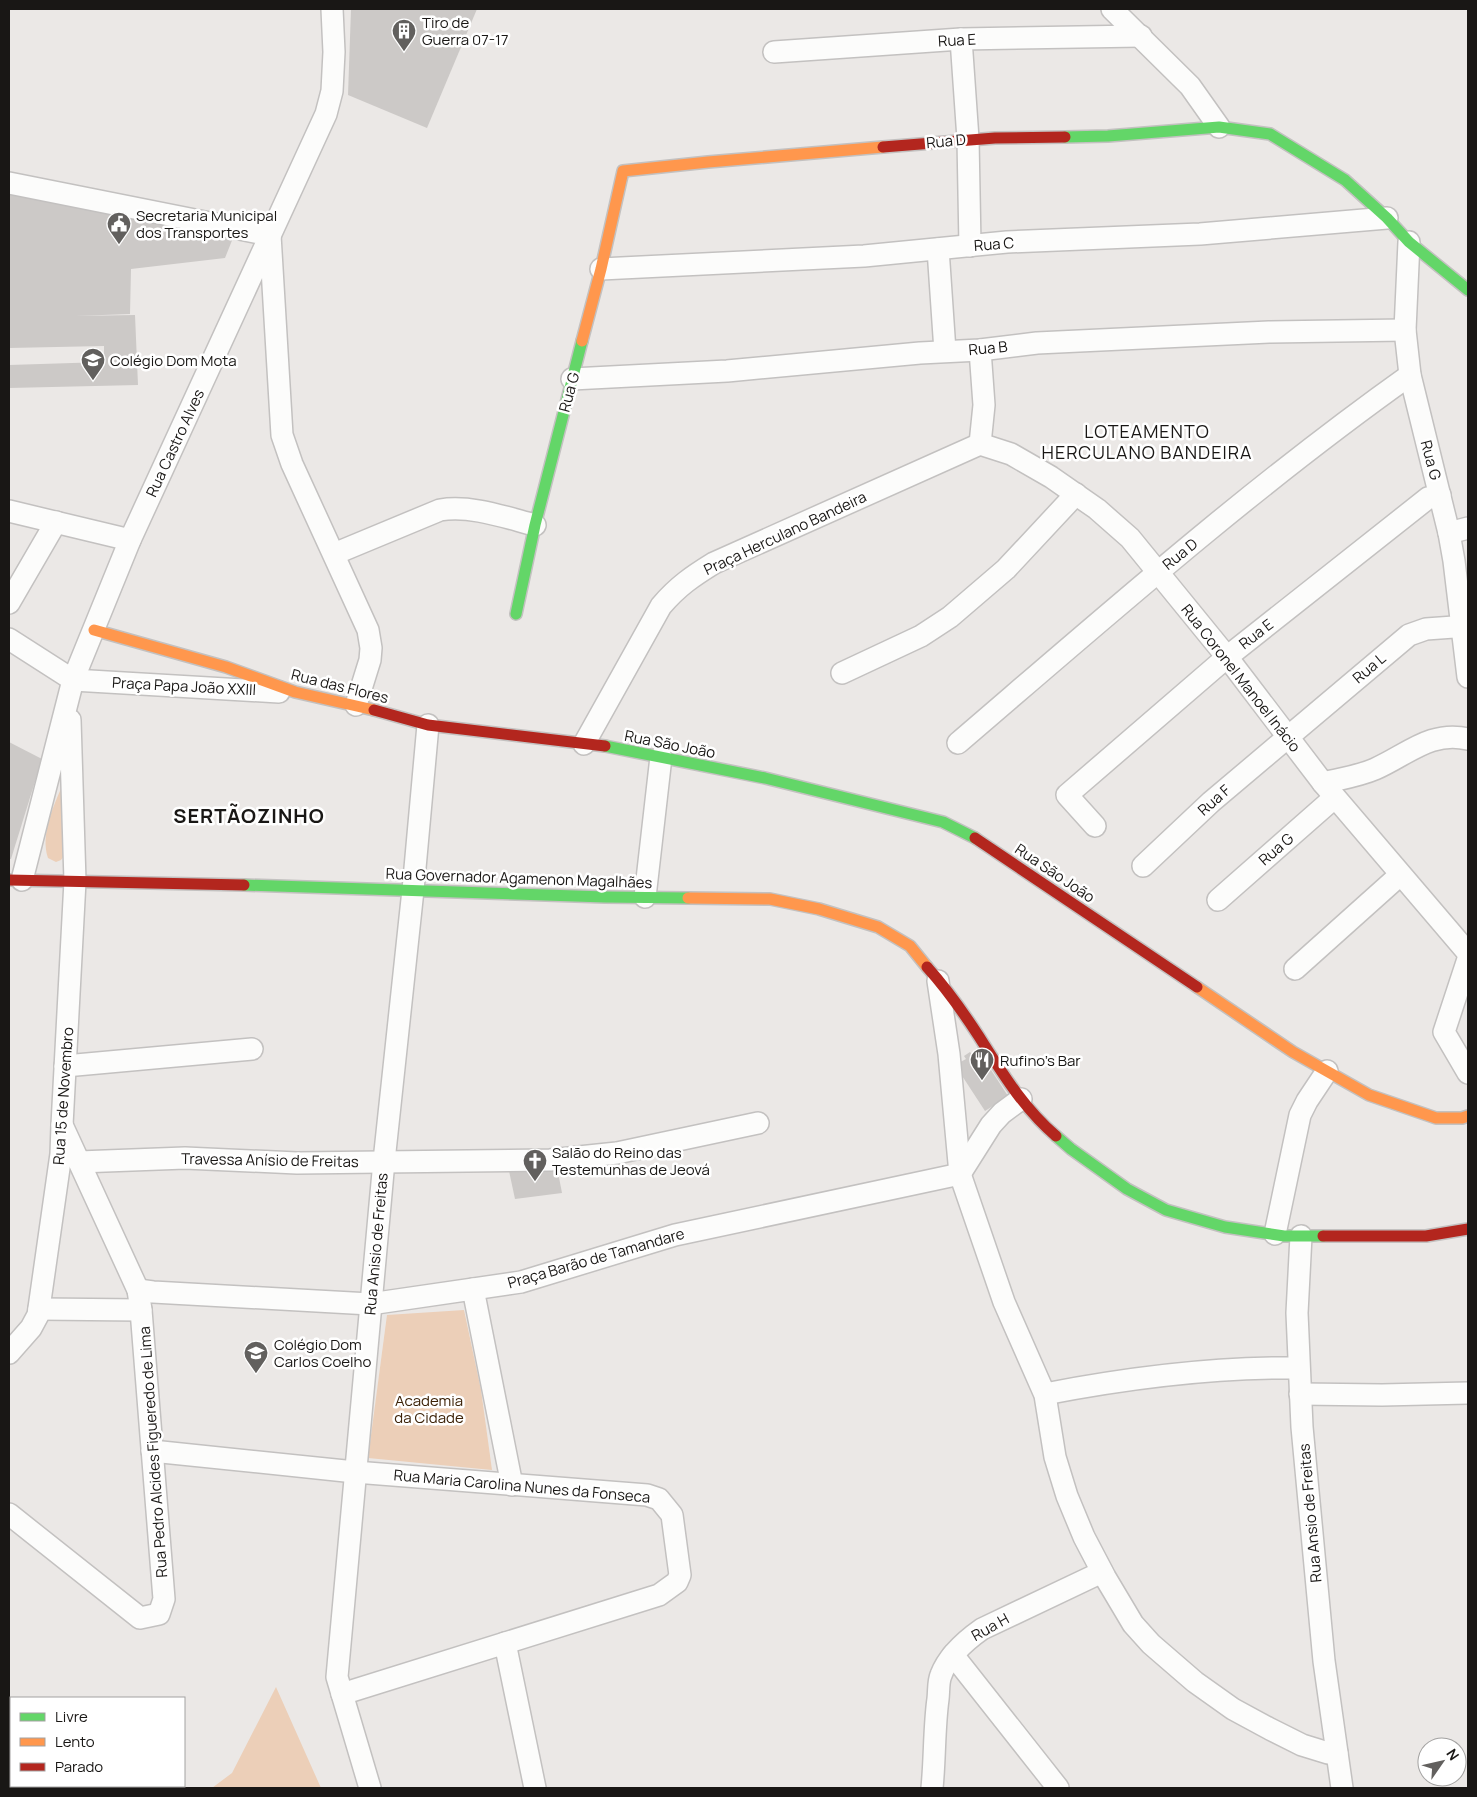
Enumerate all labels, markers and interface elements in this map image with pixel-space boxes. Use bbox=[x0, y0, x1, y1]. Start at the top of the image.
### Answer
place label: Tiro de Guerra 07-17 bbox=[422, 12, 508, 50]
building icon: Tiro de Guerra 07-17 bbox=[391, 18, 417, 52]
street label: Rua E bbox=[937, 29, 977, 51]
street label: Rua D bbox=[925, 129, 967, 153]
place label: Secretaria Municipal dos Transportes bbox=[136, 205, 277, 243]
public building icon: Secretaria Municipal dos Transportes bbox=[106, 211, 132, 245]
street label: Rua C bbox=[973, 232, 1015, 256]
street label: Rua B bbox=[968, 336, 1008, 360]
school or university icon: Colégio Dom Mota bbox=[80, 347, 106, 381]
place label: Colégio Dom Mota bbox=[110, 350, 237, 371]
street label: Rua G bbox=[554, 369, 584, 414]
street label: Rua Castro Alves bbox=[141, 386, 209, 500]
district label: LOTEAMENTO HERCULANO BANDEIRA bbox=[1042, 419, 1252, 464]
street label: Rua G bbox=[1416, 438, 1446, 483]
street label: Praça Herculano Bandeira bbox=[700, 486, 870, 580]
street label: Rua D bbox=[1158, 533, 1202, 575]
street label: Rua Coronel Manoel Inácio bbox=[1176, 600, 1306, 757]
street label: Rua E bbox=[1234, 614, 1278, 654]
street label: Rua L bbox=[1348, 648, 1390, 688]
street label: Rua das Flores bbox=[289, 664, 391, 708]
street label: Praça Papa João XXIII bbox=[112, 672, 256, 700]
street label: Rua São João bbox=[623, 725, 717, 763]
street label: Rua F bbox=[1193, 779, 1235, 820]
district label: SERTÃOZINHO bbox=[173, 802, 325, 829]
street label: Rua G bbox=[1254, 828, 1298, 870]
street label: Rua São João bbox=[1011, 839, 1099, 908]
street label: Rua Governador Agamenon Magalhães bbox=[385, 863, 653, 893]
street label: Rua 15 de Novembro bbox=[48, 1026, 78, 1166]
restaurant icon: Rufino's Bar bbox=[969, 1047, 995, 1081]
place label: Rufino's Bar bbox=[1000, 1050, 1081, 1071]
place label: Salão do Reino das Testemunhas de Jeová bbox=[552, 1142, 710, 1180]
street label: Travessa Anísio de Freitas bbox=[181, 1148, 359, 1172]
church icon: Salão do Reino das Testemunhas de Jeová bbox=[522, 1148, 548, 1182]
street label: Rua Anisio de Freitas bbox=[359, 1172, 393, 1316]
street label: Praça Barão de Tamandare bbox=[505, 1223, 687, 1293]
street label: Rua Pedro Alcides Figueredo de Lima bbox=[134, 1326, 172, 1578]
place label: Colégio Dom Carlos Coelho bbox=[274, 1334, 371, 1372]
school or university icon: Colégio Dom Carlos Coelho bbox=[243, 1340, 269, 1374]
park label: Academia da Cidade bbox=[394, 1390, 464, 1428]
street label: Rua Ansio de Freitas bbox=[1293, 1443, 1327, 1583]
street label: Rua Maria Carolina Nunes da Fonseca bbox=[393, 1464, 651, 1508]
street label: Rua H bbox=[967, 1608, 1013, 1646]
legend bbox=[10, 1697, 185, 1787]
text: Livre bbox=[55, 1706, 88, 1727]
text: Lento bbox=[55, 1731, 95, 1752]
north arrow bbox=[1417, 1737, 1467, 1787]
text: N bbox=[1443, 1745, 1464, 1764]
text: Parado bbox=[55, 1756, 103, 1777]

